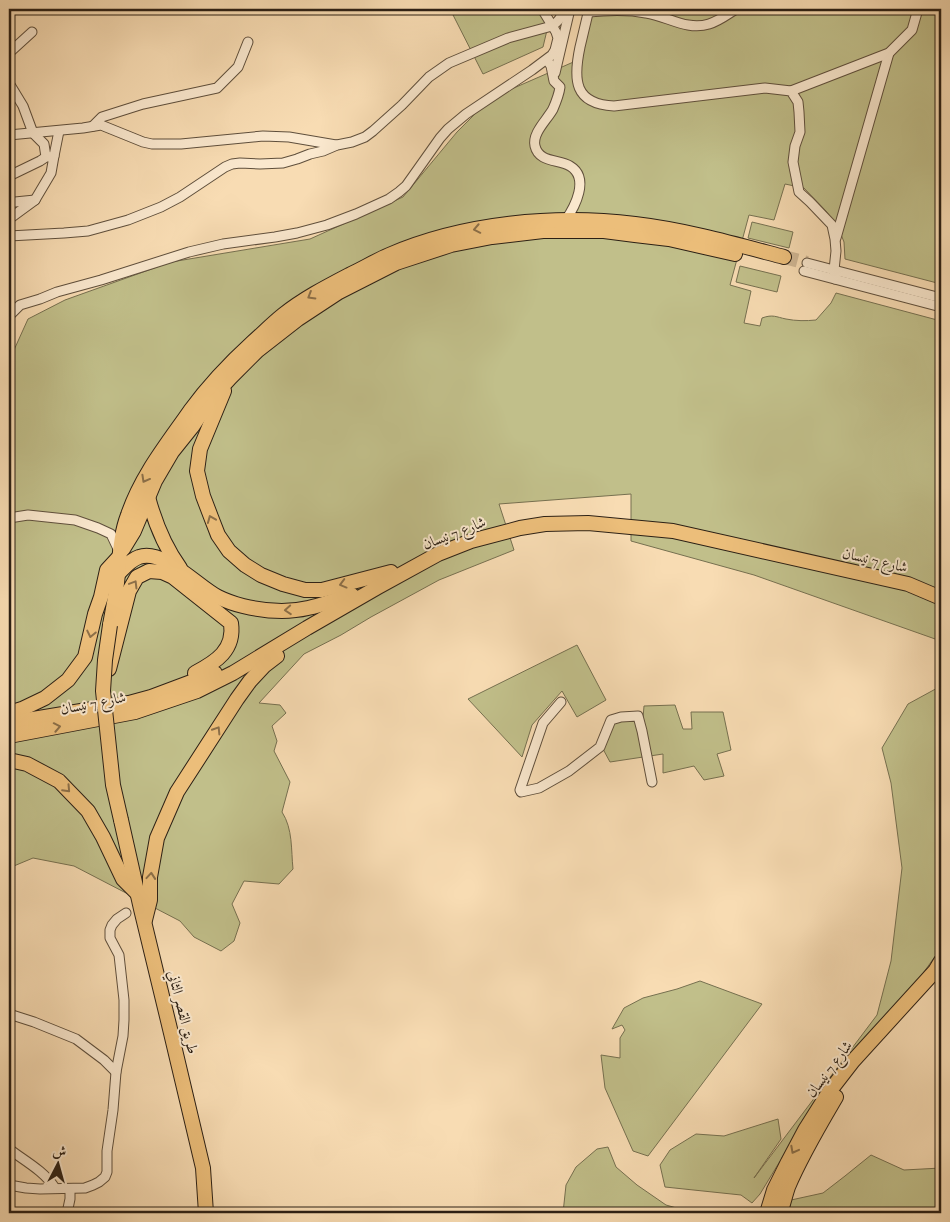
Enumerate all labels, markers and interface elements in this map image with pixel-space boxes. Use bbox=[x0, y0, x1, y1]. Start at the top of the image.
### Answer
one-way arrow bbox=[473, 224, 482, 234]
one-way arrow bbox=[308, 289, 317, 299]
one-way arrow bbox=[141, 473, 151, 482]
street label: شارع 7 نيسان bbox=[420, 513, 490, 557]
one-way arrow bbox=[207, 515, 218, 524]
street label: شارع 7 نيسان bbox=[840, 544, 909, 580]
one-way arrow bbox=[340, 579, 348, 589]
one-way arrow bbox=[128, 580, 138, 589]
one-way arrow bbox=[283, 605, 291, 616]
one-way arrow bbox=[86, 629, 96, 638]
street label: شارع 7 نيسان bbox=[59, 688, 128, 722]
one-way arrow bbox=[52, 722, 61, 733]
one-way arrow bbox=[211, 726, 221, 735]
one-way arrow bbox=[61, 783, 70, 792]
one-way arrow bbox=[145, 871, 156, 879]
street label: طريق القصر الثاني bbox=[161, 968, 202, 1056]
street label: شارع 7 نيسان bbox=[802, 1037, 859, 1103]
north arrow bbox=[32, 1140, 82, 1190]
text: ش bbox=[51, 1142, 67, 1162]
one-way arrow bbox=[790, 1145, 800, 1154]

